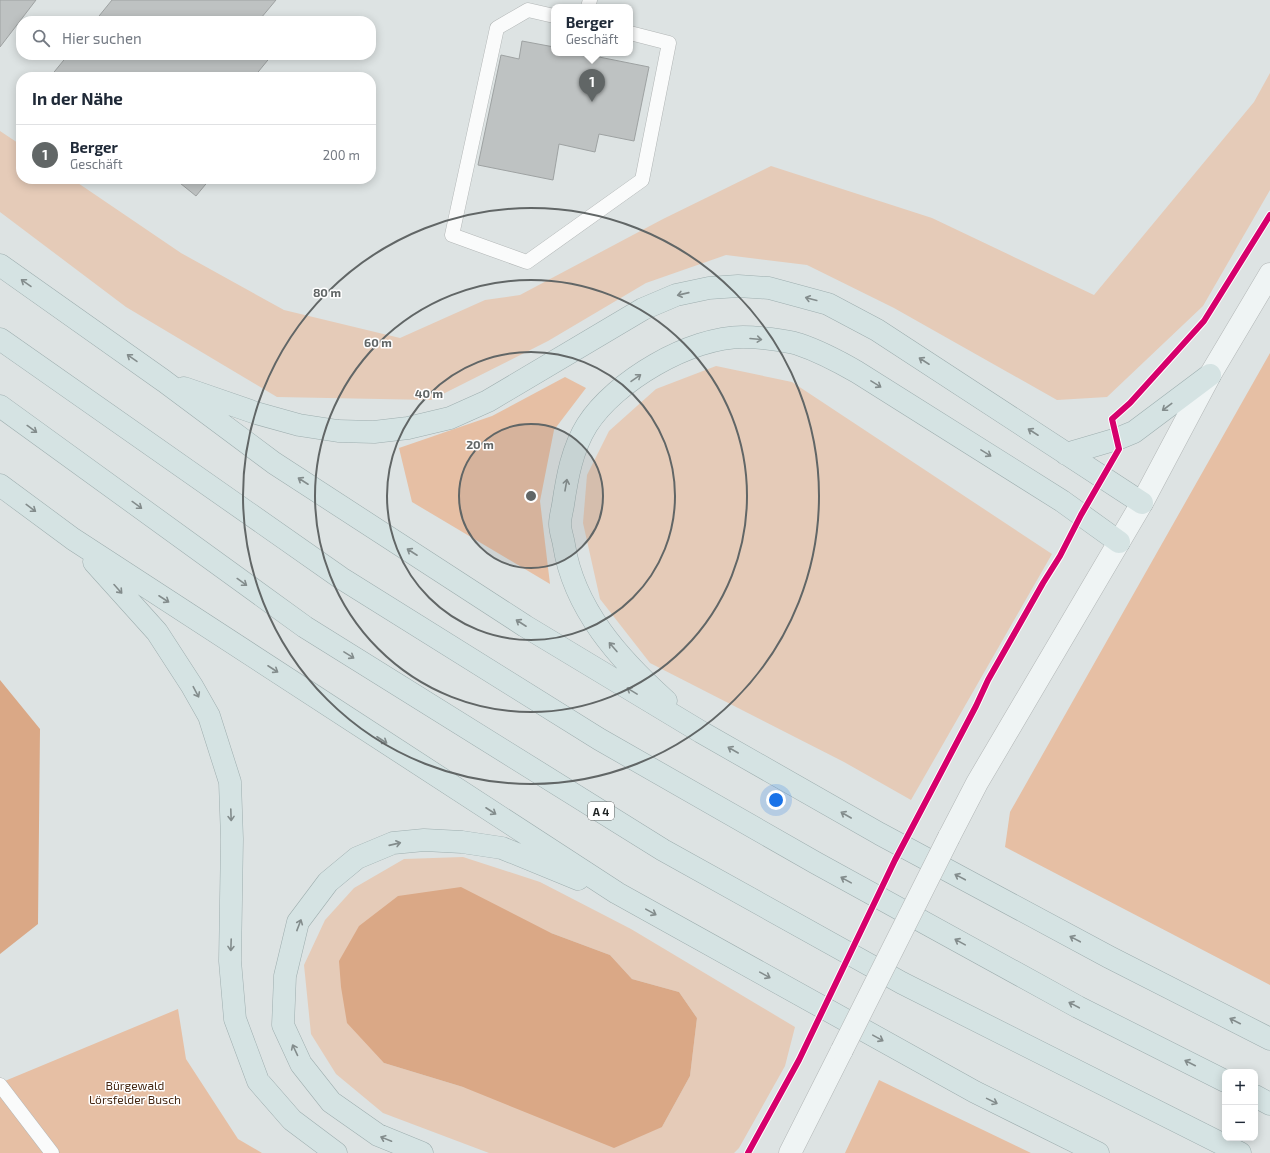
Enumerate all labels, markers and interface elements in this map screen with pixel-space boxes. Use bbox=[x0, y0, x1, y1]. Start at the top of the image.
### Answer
popup bbox=[551, 4, 633, 56]
text: Berger bbox=[566, 13, 614, 31]
search box bbox=[16, 16, 376, 60]
icon: search bbox=[30, 27, 52, 49]
text: Hier suchen bbox=[62, 29, 142, 47]
text: Geschäft bbox=[566, 31, 618, 47]
pin: 1 bbox=[579, 69, 605, 102]
text: In der Nähe bbox=[32, 88, 123, 108]
text: Berger bbox=[70, 138, 118, 156]
text: 1 bbox=[42, 147, 48, 163]
text: 200 m bbox=[323, 147, 360, 163]
text: Geschäft bbox=[70, 156, 123, 172]
one-way arrow bbox=[21, 279, 32, 287]
text: 80 m bbox=[313, 285, 341, 299]
one-way arrow bbox=[677, 290, 690, 298]
one-way arrow bbox=[804, 295, 817, 303]
text: 60 m bbox=[364, 335, 392, 349]
one-way arrow bbox=[749, 335, 762, 342]
one-way arrow bbox=[127, 354, 138, 362]
one-way arrow bbox=[919, 357, 930, 365]
one-way arrow bbox=[630, 374, 641, 382]
one-way arrow bbox=[870, 380, 881, 388]
text: 40 m bbox=[415, 386, 443, 400]
one-way arrow bbox=[1162, 403, 1173, 411]
one-way arrow bbox=[26, 425, 37, 433]
one-way arrow bbox=[1028, 428, 1039, 436]
text: 20 m bbox=[466, 437, 494, 451]
one-way arrow bbox=[980, 450, 992, 458]
one-way arrow bbox=[297, 477, 309, 485]
one-way arrow bbox=[562, 479, 570, 492]
centre of rings bbox=[524, 489, 538, 503]
one-way arrow bbox=[131, 501, 142, 509]
one-way arrow bbox=[26, 504, 37, 512]
one-way arrow bbox=[406, 548, 418, 556]
one-way arrow bbox=[236, 578, 247, 586]
one-way arrow bbox=[113, 584, 122, 594]
one-way arrow bbox=[158, 595, 170, 603]
one-way arrow bbox=[516, 619, 527, 627]
one-way arrow bbox=[608, 642, 618, 652]
one-way arrow bbox=[343, 651, 354, 659]
one-way arrow bbox=[267, 666, 279, 674]
one-way arrow bbox=[193, 686, 200, 698]
one-way arrow bbox=[626, 686, 638, 694]
one-way arrow bbox=[376, 736, 387, 744]
one-way arrow bbox=[727, 746, 739, 754]
your location bbox=[766, 790, 786, 810]
road number: A 4 bbox=[588, 802, 614, 820]
one-way arrow bbox=[485, 807, 496, 815]
one-way arrow bbox=[227, 808, 235, 821]
one-way arrow bbox=[840, 810, 852, 818]
one-way arrow bbox=[388, 839, 401, 847]
one-way arrow bbox=[954, 873, 966, 880]
one-way arrow bbox=[840, 875, 852, 883]
one-way arrow bbox=[645, 909, 657, 916]
one-way arrow bbox=[295, 919, 303, 931]
one-way arrow bbox=[1069, 934, 1081, 942]
one-way arrow bbox=[227, 938, 234, 951]
one-way arrow bbox=[954, 938, 966, 946]
one-way arrow bbox=[759, 972, 771, 980]
one-way arrow bbox=[1068, 1000, 1080, 1008]
one-way arrow bbox=[1229, 1017, 1241, 1025]
one-way arrow bbox=[872, 1035, 884, 1043]
one-way arrow bbox=[291, 1044, 298, 1056]
one-way arrow bbox=[1184, 1059, 1196, 1067]
map controls bbox=[1222, 1069, 1258, 1141]
button: + bbox=[1222, 1069, 1258, 1105]
park label: Bürgewald Lörsfelder Busch bbox=[89, 1078, 181, 1106]
one-way arrow bbox=[986, 1098, 998, 1105]
button: − bbox=[1222, 1105, 1258, 1141]
one-way arrow bbox=[380, 1134, 392, 1142]

